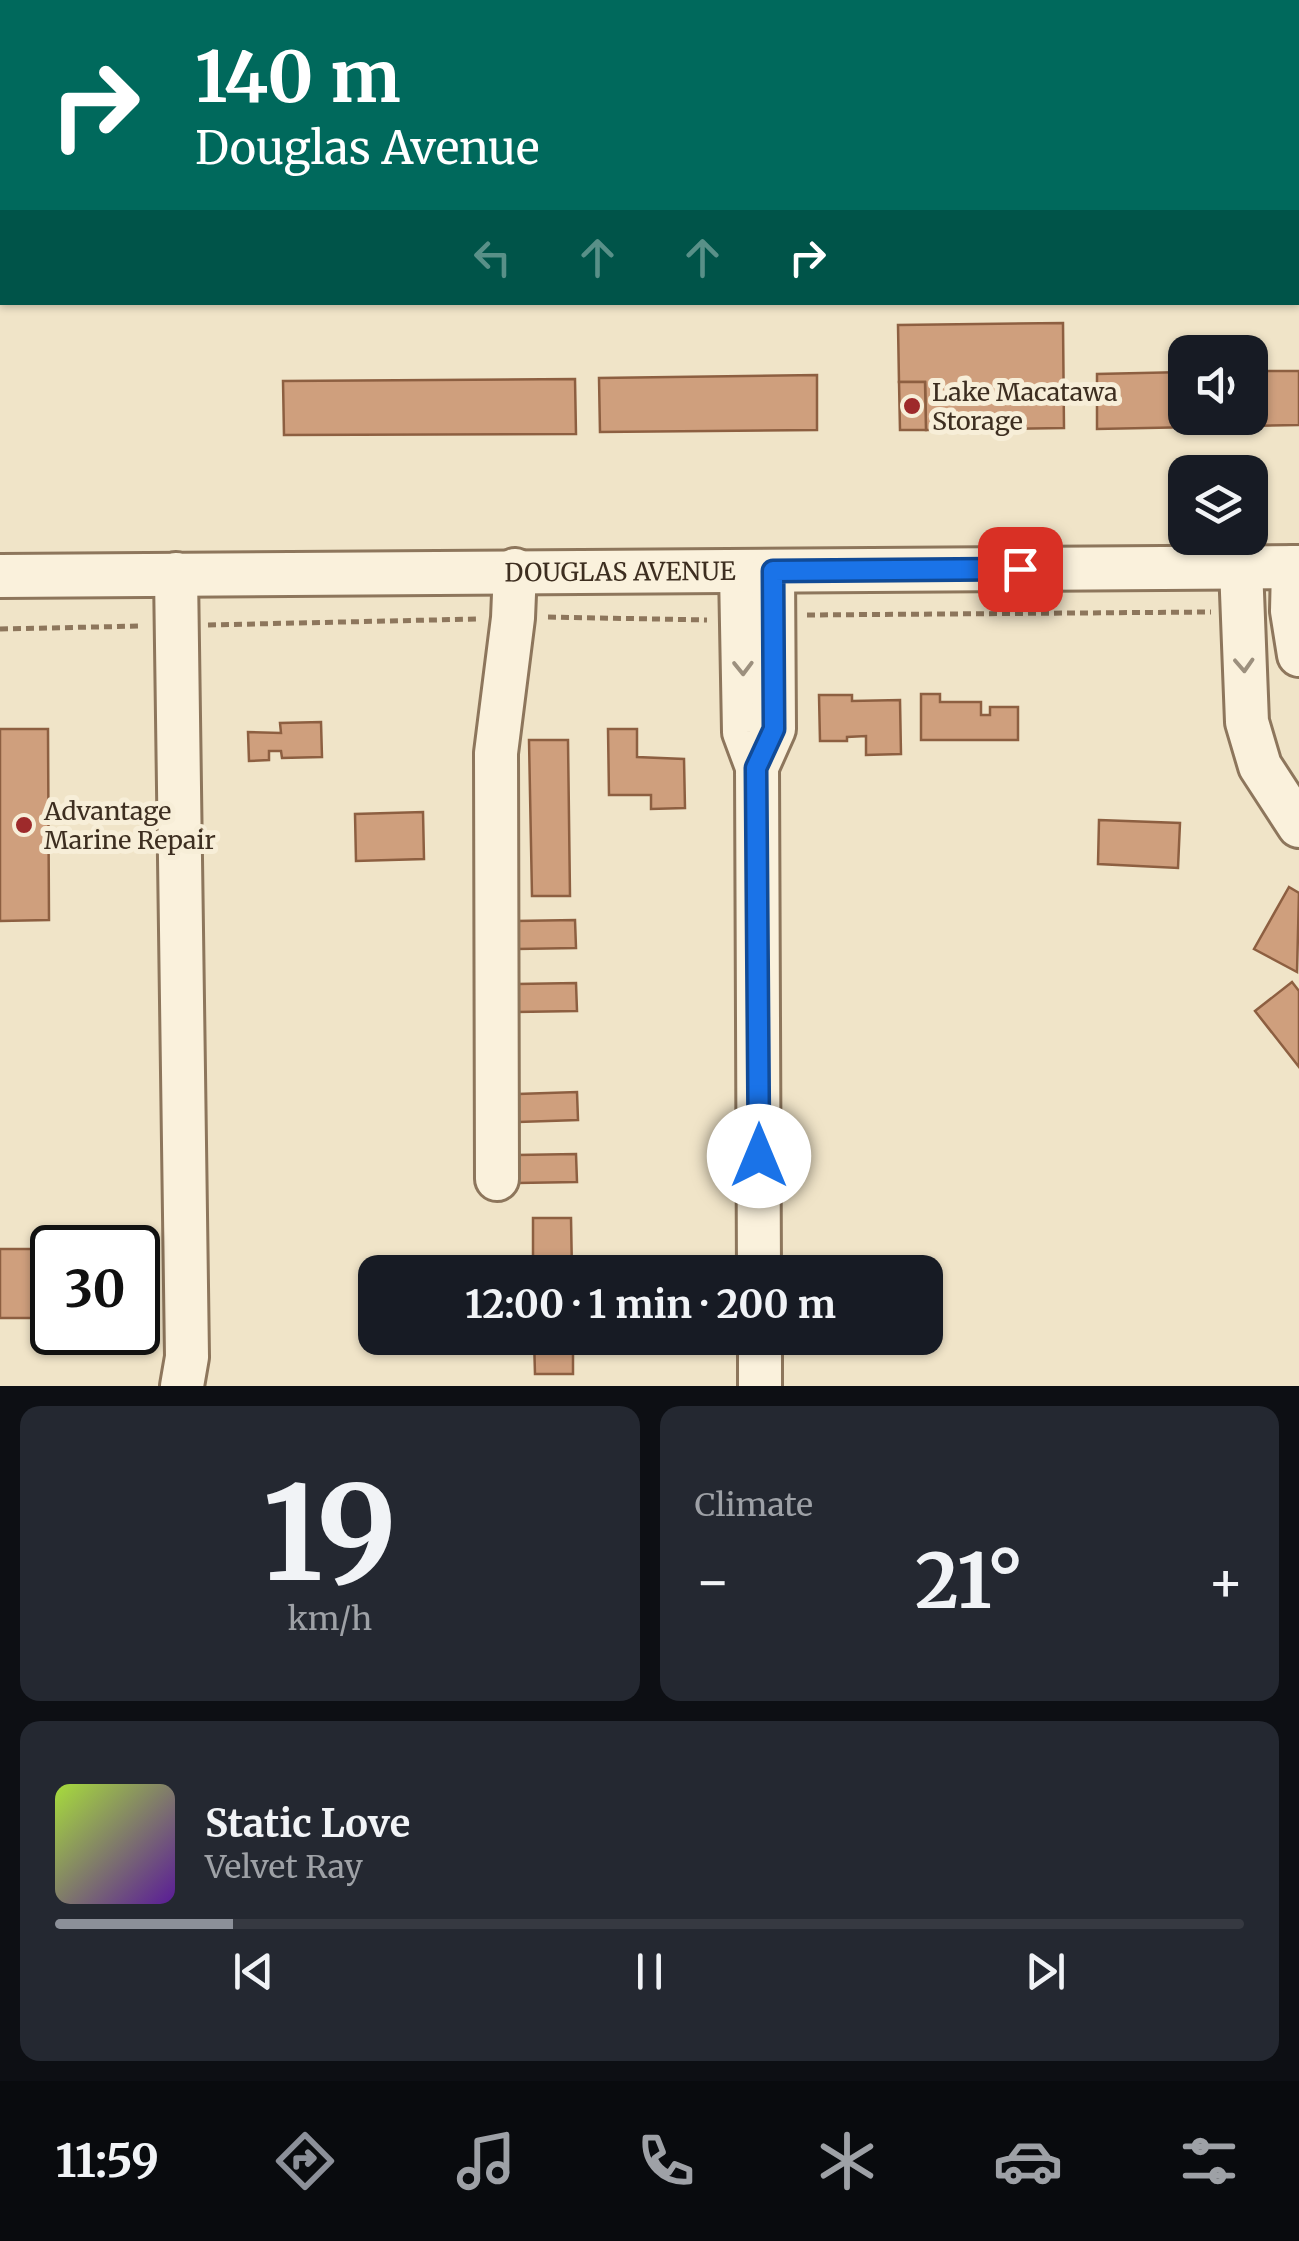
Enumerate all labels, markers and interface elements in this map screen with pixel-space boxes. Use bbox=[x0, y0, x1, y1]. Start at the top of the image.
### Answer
text: 140 m bbox=[195, 33, 401, 121]
icon: right bbox=[30, 40, 160, 170]
text: Douglas Avenue bbox=[195, 120, 539, 176]
icon: left bbox=[465, 230, 520, 285]
icon: ahead bbox=[570, 230, 625, 285]
icon: ahead bbox=[675, 230, 730, 285]
icon: right bbox=[780, 230, 835, 285]
map controls bbox=[1168, 335, 1268, 555]
button: sound bbox=[1168, 335, 1268, 435]
place label: Lake Macatawa Storage bbox=[932, 376, 1118, 437]
marker: Lake Macatawa Storage bbox=[901, 395, 923, 417]
button: layers bbox=[1168, 455, 1268, 555]
pin bbox=[978, 527, 1063, 612]
icon: arrive bbox=[993, 542, 1048, 597]
street label: DOUGLAS AVENUE bbox=[504, 555, 736, 589]
one-way arrow bbox=[1233, 657, 1254, 673]
one-way arrow bbox=[732, 661, 753, 677]
place label: Advantage Marine Repair bbox=[43, 795, 216, 856]
marker: Advantage Marine Repair bbox=[13, 814, 35, 836]
position arrow bbox=[707, 1104, 811, 1208]
speed limit sign: 30 bbox=[30, 1225, 160, 1355]
text: 12:00 · 1 min · 200 m bbox=[465, 1281, 836, 1328]
text: 19 bbox=[263, 1452, 397, 1615]
text: Climate bbox=[695, 1485, 813, 1525]
text: 21° bbox=[915, 1534, 1023, 1628]
text: − bbox=[695, 1547, 731, 1616]
text: + bbox=[1207, 1547, 1244, 1616]
text: km/h bbox=[287, 1599, 372, 1639]
text: Static Love bbox=[205, 1800, 410, 1847]
text: Velvet Ray bbox=[205, 1847, 363, 1887]
icon: previous bbox=[226, 1944, 281, 1999]
icon: pause bbox=[622, 1944, 677, 1999]
icon: next bbox=[1018, 1944, 1073, 1999]
icon: directions bbox=[270, 2126, 340, 2196]
icon: music bbox=[451, 2126, 521, 2196]
icon: phone bbox=[631, 2126, 701, 2196]
icon: climate bbox=[812, 2126, 882, 2196]
icon: car bbox=[993, 2126, 1063, 2196]
icon: filters bbox=[1174, 2126, 1244, 2196]
text: 11:59 bbox=[55, 2133, 159, 2189]

